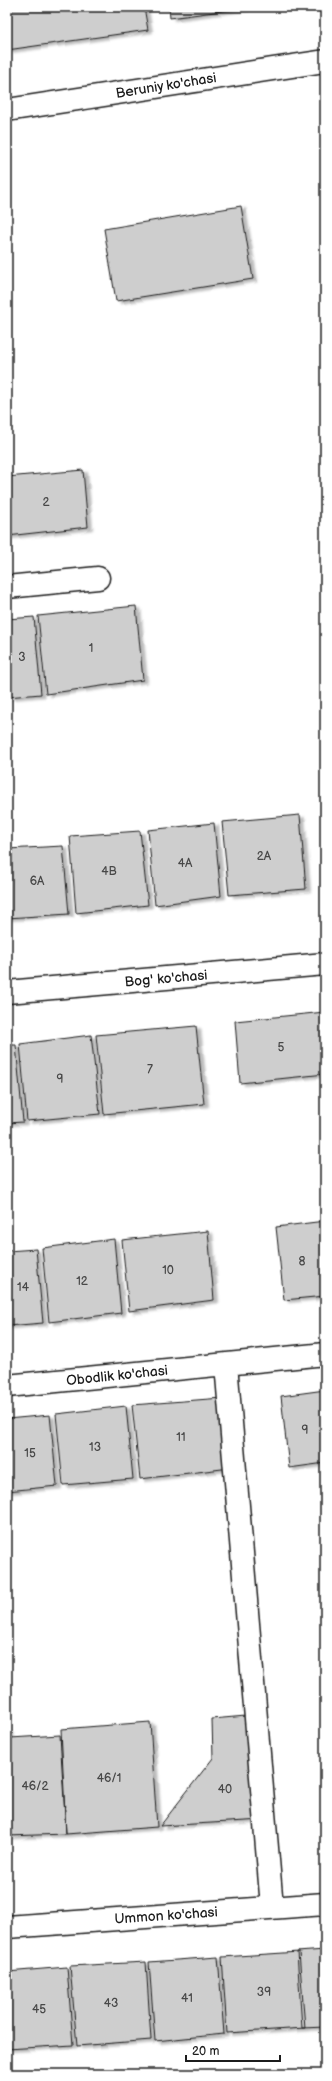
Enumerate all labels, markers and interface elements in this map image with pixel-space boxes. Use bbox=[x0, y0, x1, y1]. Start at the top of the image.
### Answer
street label: Beruniy ko'chasi bbox=[115, 69, 218, 102]
house number: 2 bbox=[42, 495, 50, 510]
house number: 1 bbox=[89, 641, 93, 656]
house number: 3 bbox=[18, 650, 26, 665]
house number: 2A bbox=[257, 849, 272, 864]
house number: 4A bbox=[178, 856, 193, 871]
house number: 4B bbox=[101, 864, 117, 879]
house number: 6A bbox=[30, 874, 45, 889]
street label: Bog' ko'chasi bbox=[124, 966, 208, 991]
house number: 5 bbox=[278, 1040, 285, 1055]
house number: 7 bbox=[147, 1062, 153, 1077]
house number: 9 bbox=[57, 1072, 64, 1087]
house number: 8 bbox=[299, 1254, 306, 1269]
house number: 10 bbox=[162, 1263, 174, 1278]
house number: 12 bbox=[76, 1274, 88, 1289]
house number: 14 bbox=[17, 1280, 30, 1295]
street label: Obodlik ko'chasi bbox=[65, 1362, 169, 1389]
house number: 9 bbox=[302, 1423, 309, 1438]
house number: 11 bbox=[176, 1430, 186, 1445]
house number: 13 bbox=[89, 1440, 101, 1455]
house number: 15 bbox=[24, 1446, 36, 1461]
house number: 46/1 bbox=[97, 1771, 121, 1786]
house number: 46/2 bbox=[21, 1779, 49, 1794]
house number: 40 bbox=[218, 1782, 232, 1797]
street label: Ummon ko'chasi bbox=[114, 1903, 218, 1928]
house number: 39 bbox=[257, 1985, 271, 2000]
house number: 41 bbox=[181, 1991, 193, 2006]
house number: 43 bbox=[104, 1996, 118, 2011]
house number: 45 bbox=[32, 2002, 46, 2017]
scale bar bbox=[186, 2037, 280, 2063]
text: 20 m bbox=[192, 2044, 219, 2059]

